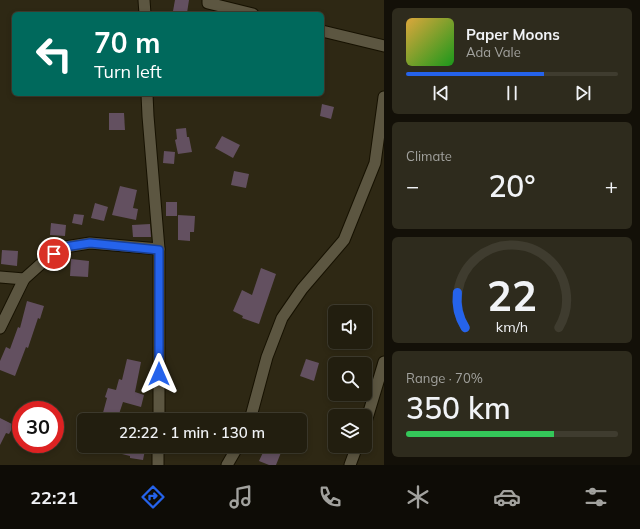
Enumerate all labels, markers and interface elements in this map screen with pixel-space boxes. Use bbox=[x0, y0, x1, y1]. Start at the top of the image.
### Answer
text: 70 m bbox=[94, 25, 160, 60]
text: Paper Moons bbox=[466, 25, 560, 44]
icon: left bbox=[28, 28, 80, 80]
text: Ada Vale bbox=[466, 44, 521, 60]
text: Turn left bbox=[94, 60, 162, 83]
icon: previous bbox=[430, 82, 452, 104]
icon: pause bbox=[501, 82, 523, 104]
icon: next bbox=[572, 82, 594, 104]
text: Climate bbox=[406, 148, 452, 164]
text: 20° bbox=[488, 167, 536, 205]
text: − bbox=[406, 172, 419, 200]
text: + bbox=[605, 172, 618, 200]
pin bbox=[37, 237, 71, 271]
icon: arrive bbox=[43, 243, 65, 265]
text: 22 bbox=[487, 268, 537, 320]
map controls bbox=[328, 305, 372, 453]
button: sound bbox=[328, 305, 372, 349]
text: km/h bbox=[496, 317, 528, 335]
position arrow bbox=[138, 353, 180, 395]
button: search bbox=[328, 357, 372, 401]
text: Range · 70% bbox=[406, 370, 483, 386]
text: 350 km bbox=[406, 389, 511, 427]
speed limit sign: 30 bbox=[12, 401, 64, 453]
button: layers bbox=[328, 409, 372, 453]
text: 22:22 · 1 min · 130 m bbox=[119, 423, 265, 442]
icon: directions bbox=[139, 483, 167, 511]
icon: music bbox=[227, 483, 255, 511]
icon: phone bbox=[316, 483, 344, 511]
icon: climate bbox=[404, 483, 432, 511]
icon: car bbox=[493, 483, 521, 511]
icon: filters bbox=[582, 483, 610, 511]
text: 22:21 bbox=[30, 486, 78, 509]

